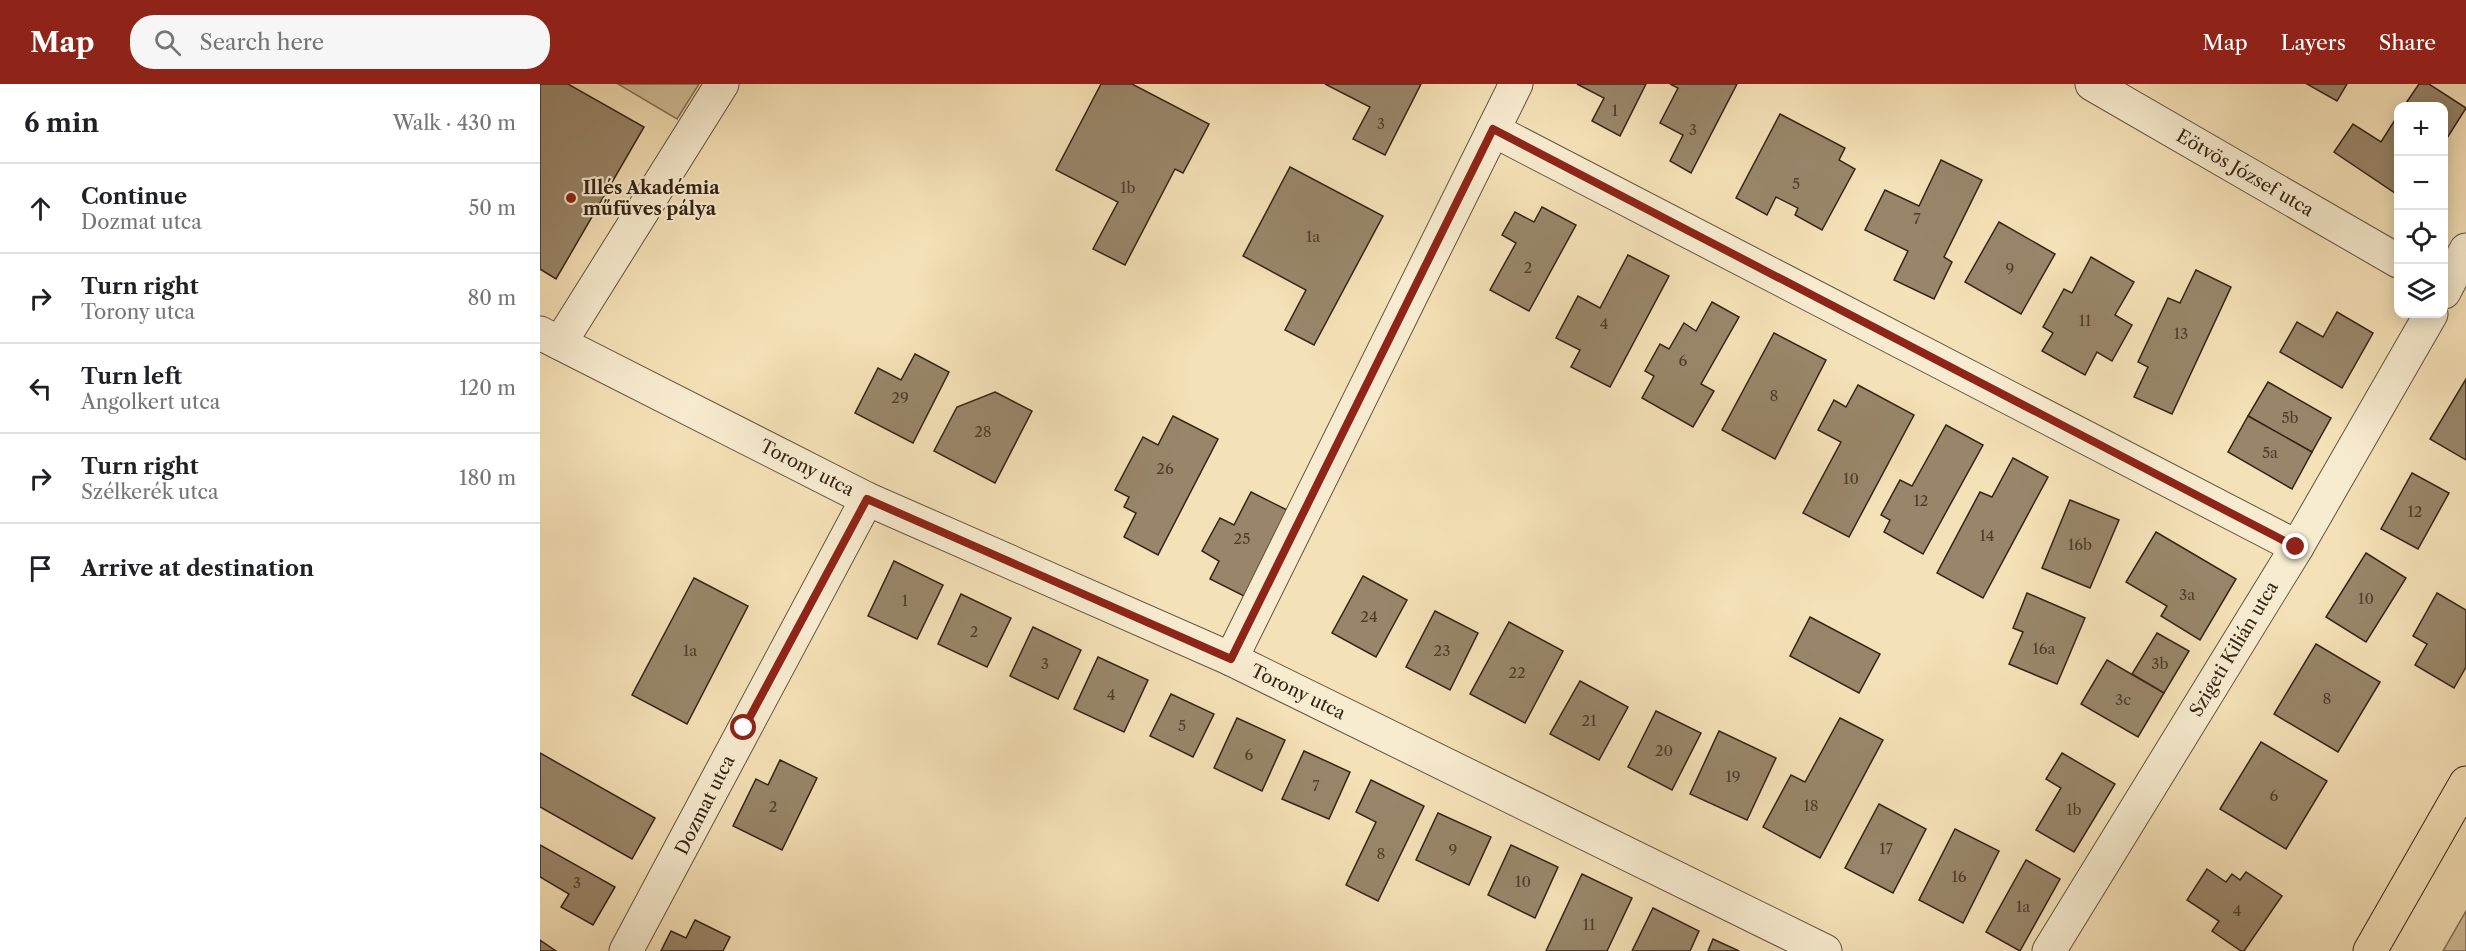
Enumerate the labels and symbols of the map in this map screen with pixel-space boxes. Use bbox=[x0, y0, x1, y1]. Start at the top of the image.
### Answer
house number: 1 bbox=[1612, 101, 1619, 120]
house number: 3 bbox=[1377, 114, 1385, 133]
house number: 3 bbox=[1689, 120, 1697, 139]
street label: Eötvös József utca bbox=[2172, 125, 2318, 221]
house number: 5 bbox=[1792, 174, 1800, 193]
place label: Illés Akadémia műfüves pálya bbox=[583, 177, 720, 220]
house number: 1b bbox=[1120, 178, 1136, 197]
marker: Illés Akadémia műfüves pálya bbox=[564, 191, 578, 205]
house number: 7 bbox=[1913, 209, 1921, 228]
house number: 1a bbox=[1306, 227, 1320, 246]
house number: 2 bbox=[1524, 258, 1532, 277]
house number: 9 bbox=[2006, 259, 2014, 278]
house number: 11 bbox=[2079, 311, 2092, 330]
house number: 4 bbox=[1600, 314, 1608, 333]
house number: 13 bbox=[2174, 324, 2188, 343]
house number: 6 bbox=[1679, 351, 1688, 370]
house number: 8 bbox=[1770, 386, 1779, 405]
house number: 29 bbox=[891, 388, 909, 407]
house number: 5b bbox=[2281, 408, 2299, 427]
house number: 28 bbox=[974, 422, 992, 441]
street label: Torony utca bbox=[756, 435, 858, 501]
house number: 5a bbox=[2262, 443, 2278, 462]
house number: 26 bbox=[1156, 459, 1174, 478]
house number: 10 bbox=[1843, 469, 1859, 488]
house number: 12 bbox=[1914, 491, 1928, 510]
house number: 12 bbox=[2408, 502, 2422, 521]
house number: 14 bbox=[1980, 526, 1994, 545]
house number: 25 bbox=[1234, 529, 1250, 548]
route end bbox=[2282, 533, 2308, 559]
house number: 16b bbox=[2068, 535, 2092, 554]
street label: Szigeti Kilián utca bbox=[2185, 577, 2283, 721]
house number: 3a bbox=[2179, 585, 2195, 604]
house number: 10 bbox=[2358, 589, 2374, 608]
house number: 1 bbox=[902, 591, 909, 610]
house number: 24 bbox=[1360, 607, 1378, 626]
house number: 2 bbox=[970, 622, 978, 641]
house number: 16a bbox=[2032, 639, 2056, 658]
house number: 1a bbox=[683, 641, 697, 660]
house number: 23 bbox=[1434, 641, 1450, 660]
house number: 3 bbox=[1041, 654, 1049, 673]
house number: 3b bbox=[2151, 654, 2169, 673]
street label: Torony utca bbox=[1247, 660, 1349, 725]
house number: 22 bbox=[1508, 663, 1526, 682]
house number: 4 bbox=[1107, 685, 1115, 704]
house number: 8 bbox=[2323, 689, 2332, 708]
house number: 3c bbox=[2115, 690, 2131, 709]
house number: 21 bbox=[1582, 711, 1597, 730]
route start bbox=[730, 714, 756, 740]
house number: 5 bbox=[1178, 716, 1186, 735]
house number: 20 bbox=[1655, 741, 1673, 760]
house number: 6 bbox=[1245, 745, 1254, 764]
street label: Dozmat utca bbox=[671, 751, 740, 858]
house number: 19 bbox=[1725, 767, 1741, 786]
house number: 7 bbox=[1312, 776, 1320, 795]
house number: 6 bbox=[2270, 786, 2279, 805]
house number: 18 bbox=[1803, 796, 1819, 815]
house number: 2 bbox=[769, 797, 777, 816]
house number: 1b bbox=[2066, 800, 2082, 819]
house number: 17 bbox=[1879, 839, 1893, 858]
house number: 9 bbox=[1449, 840, 1457, 859]
house number: 8 bbox=[1377, 844, 1386, 863]
house number: 16 bbox=[1951, 867, 1967, 886]
house number: 10 bbox=[1515, 872, 1531, 891]
house number: 3 bbox=[573, 873, 581, 892]
house number: 1a bbox=[2016, 897, 2030, 916]
house number: 4 bbox=[2233, 901, 2241, 920]
house number: 11 bbox=[1583, 915, 1596, 934]

